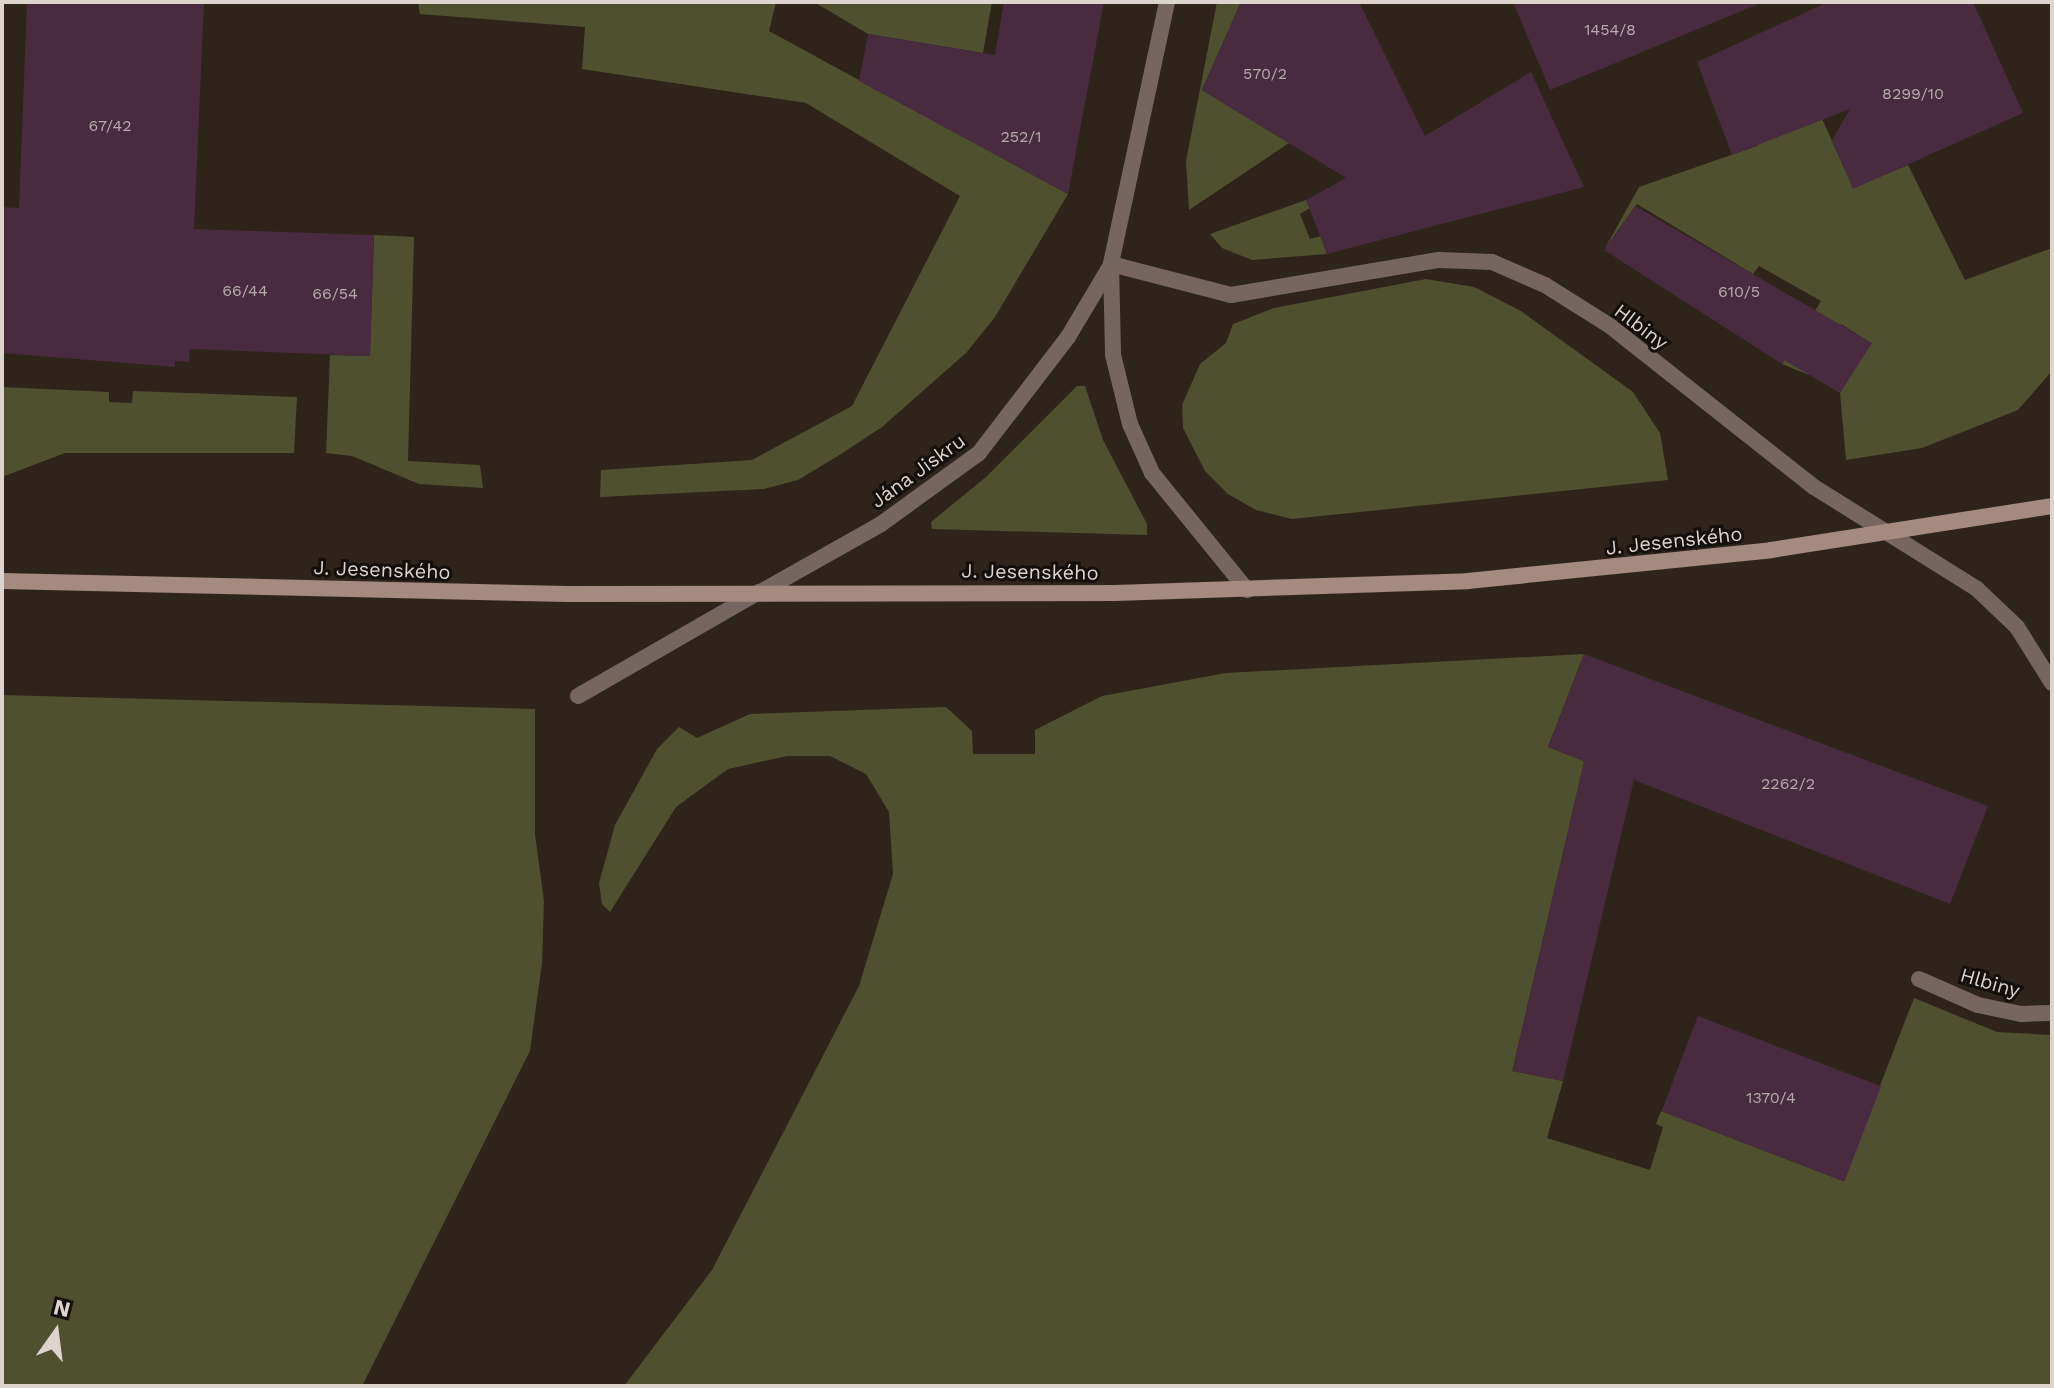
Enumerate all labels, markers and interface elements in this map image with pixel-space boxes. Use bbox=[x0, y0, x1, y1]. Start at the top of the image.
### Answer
house number: 1454/8 bbox=[1584, 20, 1636, 40]
house number: 570/2 bbox=[1243, 64, 1287, 84]
house number: 8299/10 bbox=[1882, 84, 1944, 104]
house number: 67/42 bbox=[88, 116, 132, 136]
house number: 252/1 bbox=[1000, 127, 1042, 147]
house number: 66/44 bbox=[222, 281, 268, 301]
house number: 610/5 bbox=[1718, 282, 1760, 302]
house number: 66/54 bbox=[312, 284, 358, 304]
street label: Hlbiny bbox=[1609, 299, 1673, 355]
street label: Jána Jiskru bbox=[866, 428, 970, 514]
street label: J. Jesenského bbox=[1604, 522, 1744, 560]
street label: J. Jesenského bbox=[313, 556, 451, 584]
street label: J. Jesenského bbox=[961, 559, 1099, 585]
house number: 2262/2 bbox=[1761, 774, 1815, 794]
street label: Hlbiny bbox=[1957, 963, 2023, 1003]
house number: 1370/4 bbox=[1746, 1088, 1796, 1108]
north arrow bbox=[16, 1292, 96, 1372]
text: N bbox=[51, 1294, 73, 1322]

